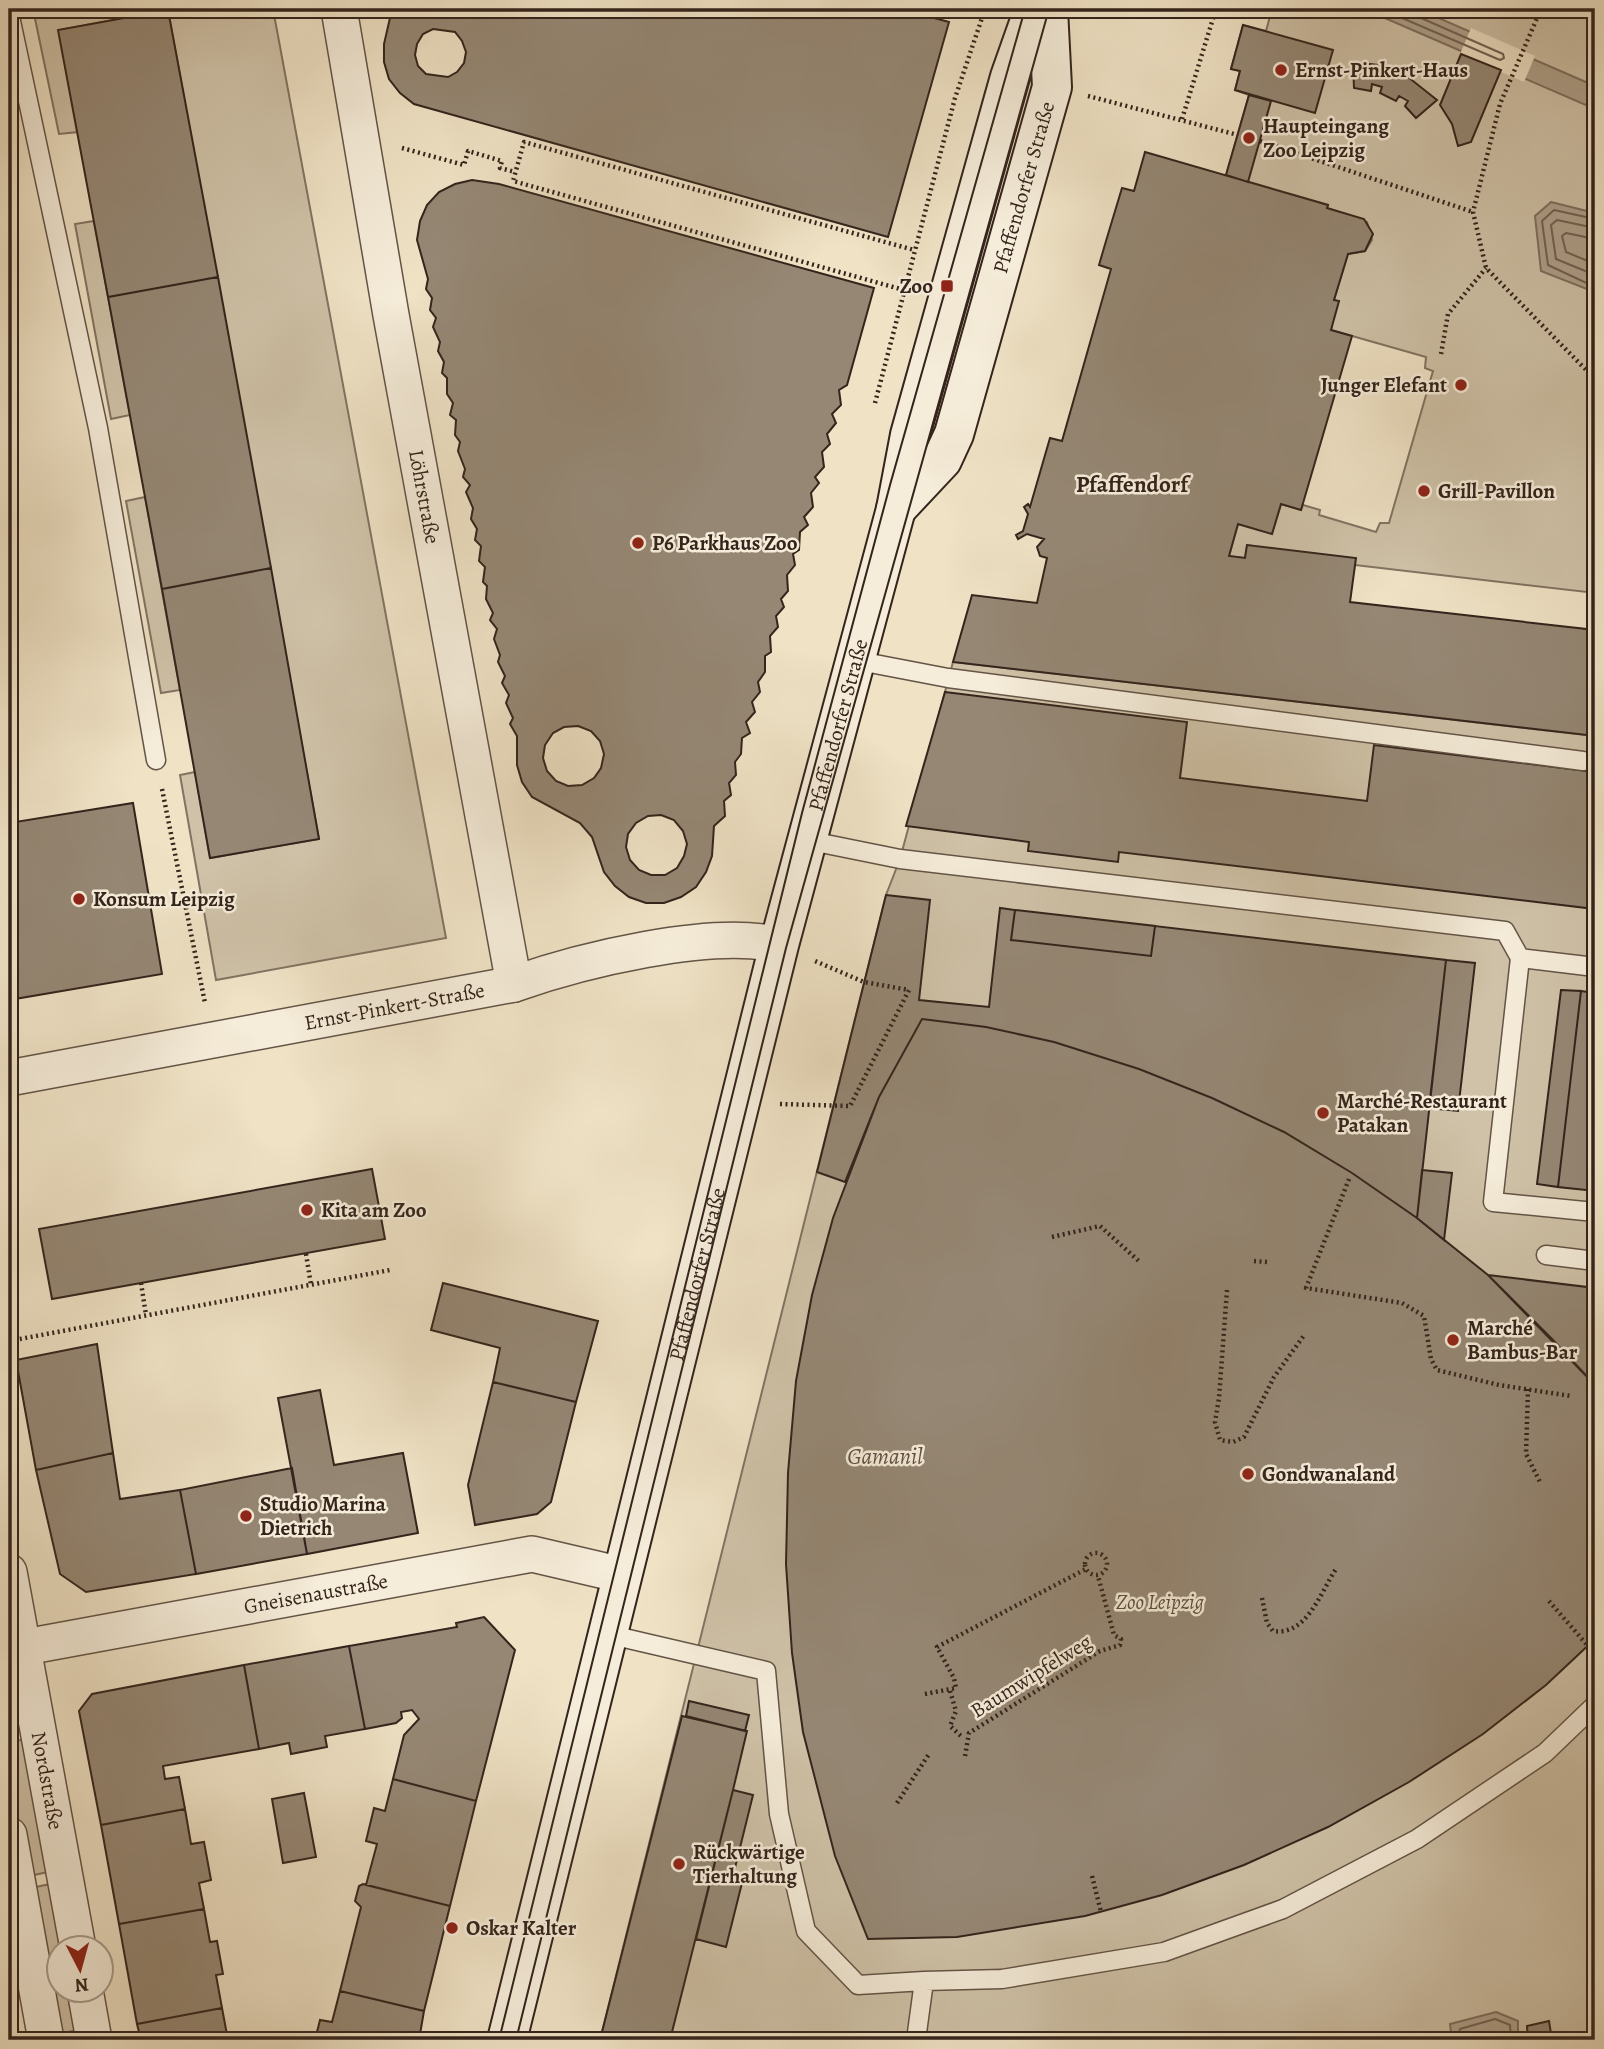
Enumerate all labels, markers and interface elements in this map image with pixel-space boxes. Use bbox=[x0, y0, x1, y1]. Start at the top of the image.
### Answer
place label: Ernst-Pinkert-Haus bbox=[1295, 56, 1468, 84]
marker: Ernst-Pinkert-Haus bbox=[1273, 62, 1289, 78]
street label: Pfaffendorfer Straße bbox=[986, 98, 1061, 277]
place label: Haupteingang Zoo Leipzig bbox=[1263, 112, 1389, 164]
marker: Haupteingang Zoo Leipzig bbox=[1241, 130, 1257, 146]
place label: Zoo bbox=[899, 272, 933, 300]
marker: Zoo bbox=[939, 278, 955, 294]
place label: Junger Elefant bbox=[1321, 371, 1447, 399]
marker: Junger Elefant bbox=[1453, 377, 1469, 393]
street label: Löhrstraße bbox=[402, 447, 447, 546]
district label: Pfaffendorf bbox=[1076, 469, 1191, 500]
place label: Grill-Pavillon bbox=[1438, 477, 1555, 505]
marker: Grill-Pavillon bbox=[1416, 483, 1432, 499]
place label: P6 Parkhaus Zoo bbox=[652, 529, 798, 557]
marker: P6 Parkhaus Zoo bbox=[630, 535, 646, 551]
street label: Pfaffendorfer Straße bbox=[801, 636, 875, 814]
place label: Konsum Leipzig bbox=[93, 885, 235, 913]
marker: Konsum Leipzig bbox=[71, 891, 87, 907]
street label: Ernst-Pinkert-Straße bbox=[302, 976, 487, 1037]
place label: Marché-Restaurant Patakan bbox=[1337, 1087, 1507, 1139]
marker: Marché-Restaurant Patakan bbox=[1315, 1105, 1331, 1121]
street label: Pfaffendorfer Straße bbox=[662, 1185, 732, 1364]
place label: Kita am Zoo bbox=[321, 1196, 427, 1224]
marker: Kita am Zoo bbox=[299, 1202, 315, 1218]
place label: Marché Bambus-Bar bbox=[1467, 1314, 1578, 1366]
marker: Marché Bambus-Bar bbox=[1445, 1332, 1461, 1348]
water label: Gamanil bbox=[847, 1441, 923, 1472]
place label: Gondwanaland bbox=[1262, 1460, 1396, 1488]
marker: Gondwanaland bbox=[1240, 1466, 1256, 1482]
place label: Studio Marina Dietrich bbox=[260, 1490, 387, 1542]
marker: Studio Marina Dietrich bbox=[238, 1508, 254, 1524]
street label: Gneisenaustraße bbox=[242, 1567, 390, 1621]
park label: Zoo Leipzig bbox=[1116, 1588, 1205, 1616]
street label: Baumwipfelweg bbox=[965, 1627, 1097, 1724]
street label: Nordstraße bbox=[25, 1729, 70, 1832]
place label: Rückwärtige Tierhaltung bbox=[693, 1838, 805, 1890]
marker: Rückwärtige Tierhaltung bbox=[671, 1856, 687, 1872]
place label: Oskar Kalter bbox=[466, 1914, 577, 1942]
marker: Oskar Kalter bbox=[444, 1920, 460, 1936]
north arrow bbox=[46, 1934, 116, 2004]
text: N bbox=[73, 1971, 90, 1999]

